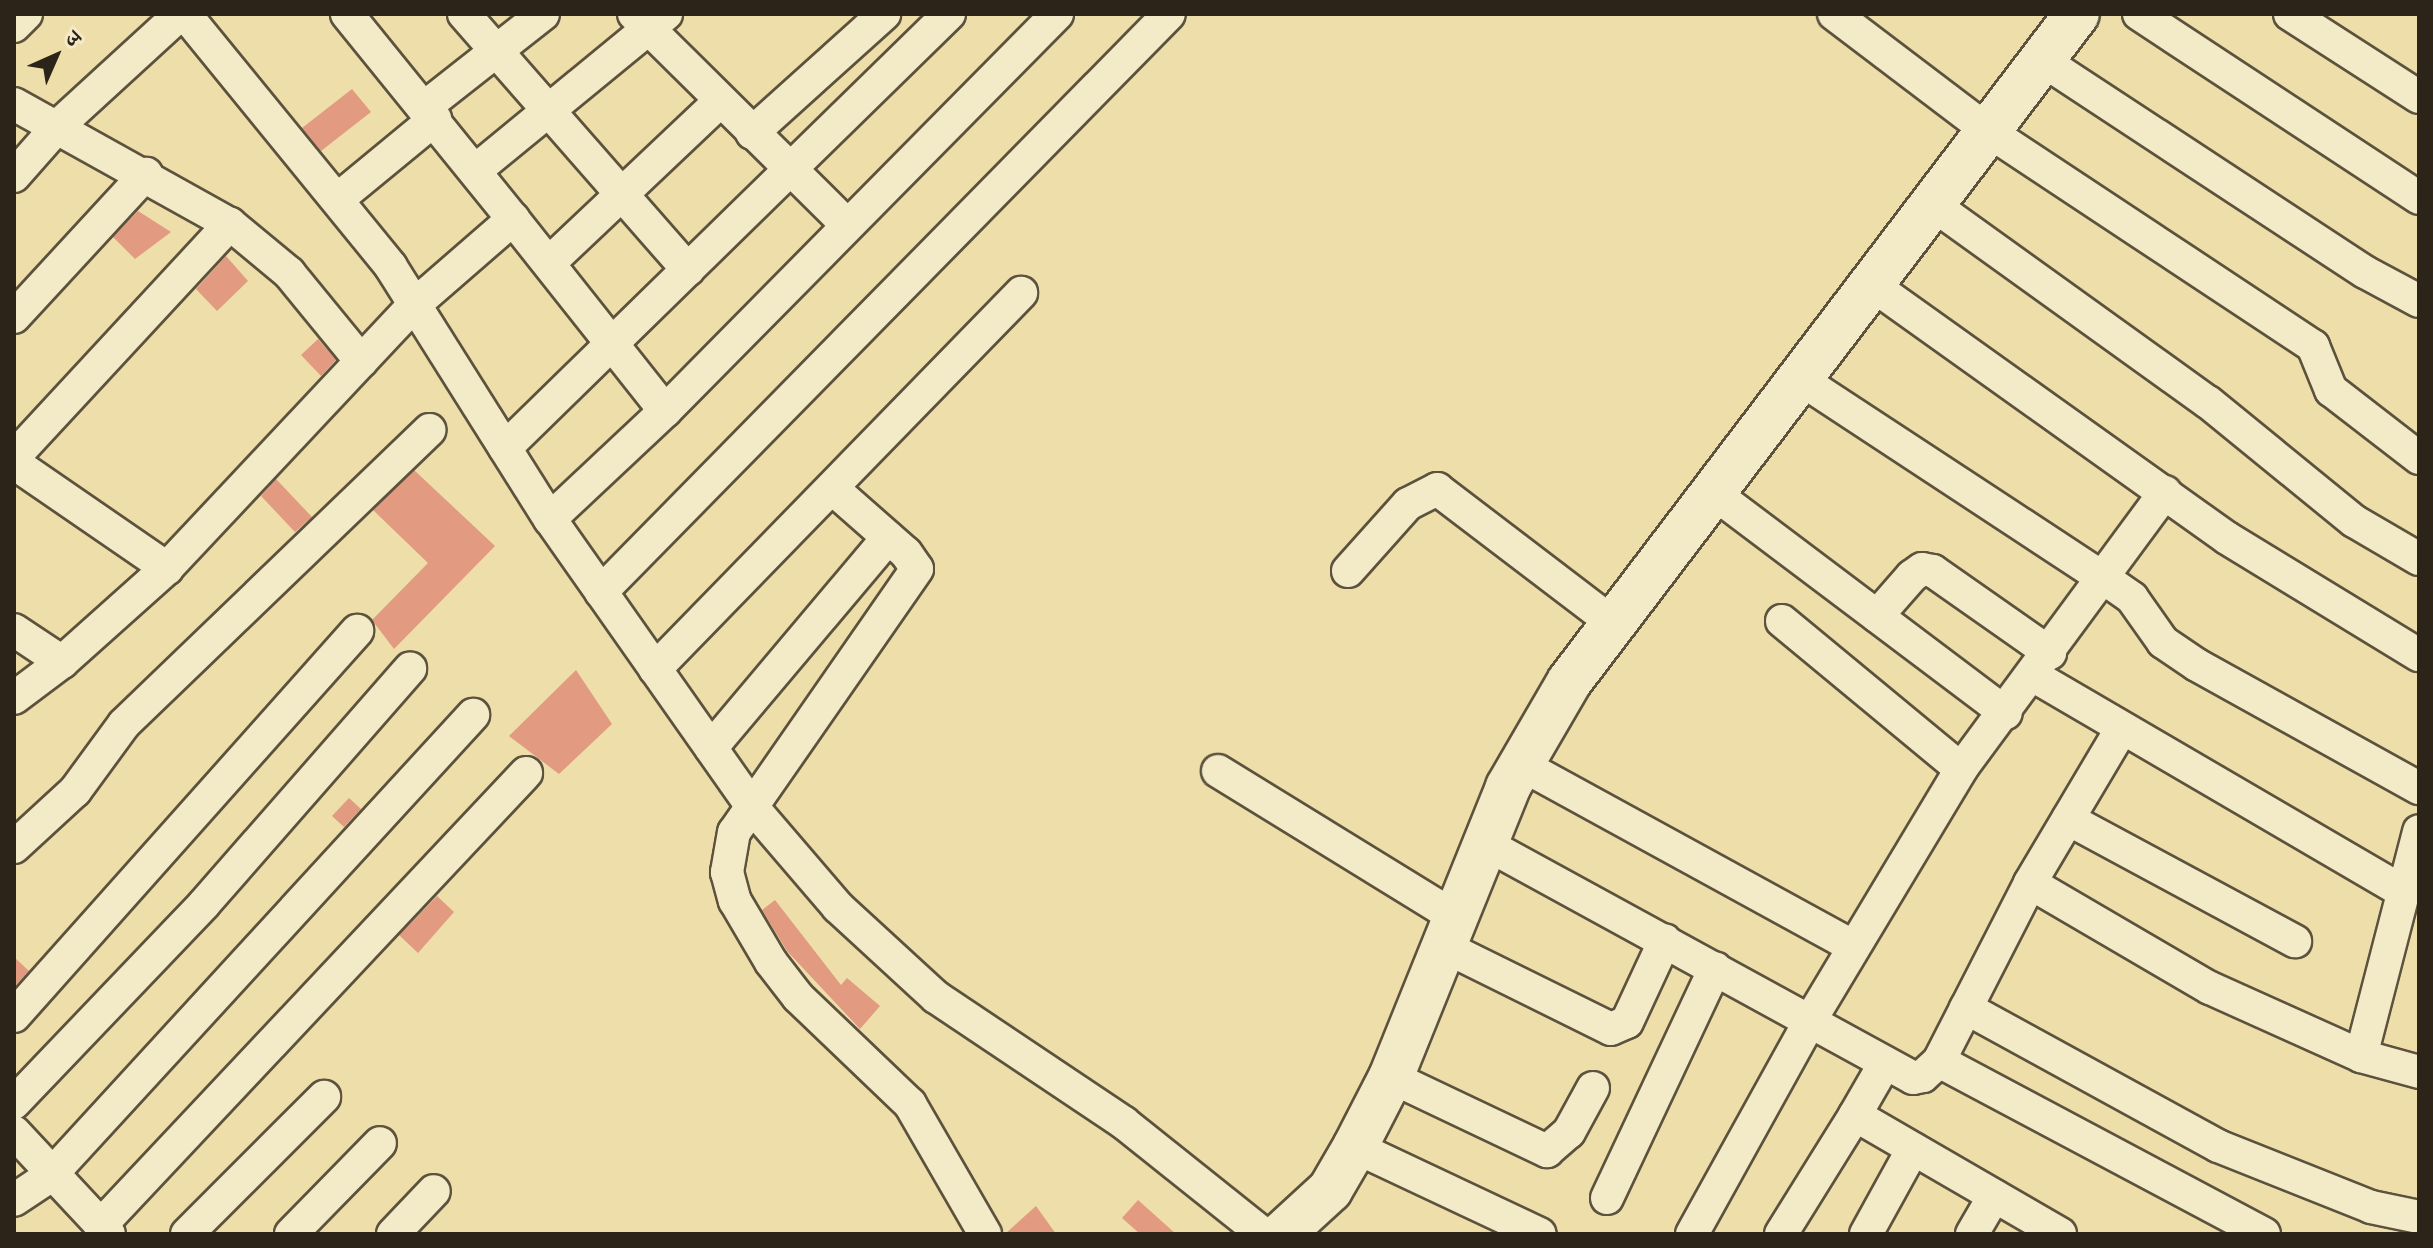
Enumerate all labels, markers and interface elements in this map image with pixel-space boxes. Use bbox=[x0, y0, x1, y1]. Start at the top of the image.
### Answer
north arrow bbox=[16, 16, 96, 96]
text: उ bbox=[58, 24, 88, 54]

